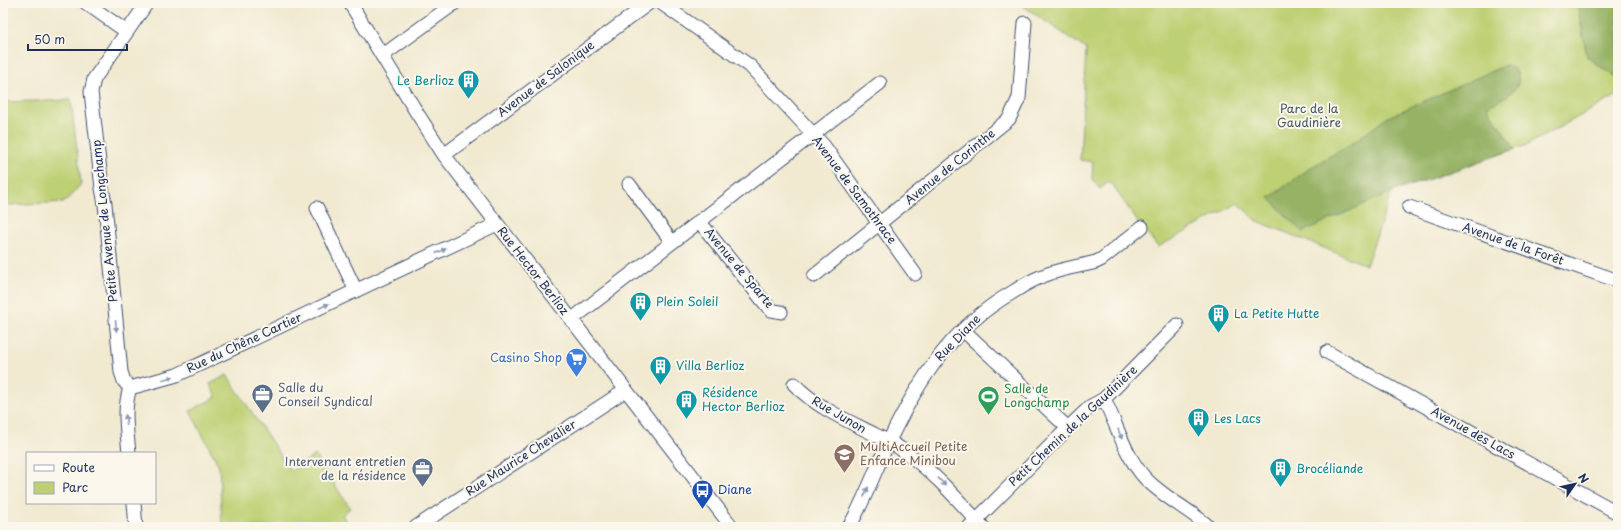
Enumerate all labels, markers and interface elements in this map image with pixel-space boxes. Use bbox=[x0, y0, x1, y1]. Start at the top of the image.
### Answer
scale bar bbox=[28, 26, 127, 52]
text: 50 m bbox=[34, 30, 65, 48]
street label: Avenue de Salonique bbox=[493, 35, 598, 121]
building icon: Le Berlioz bbox=[456, 68, 482, 101]
place label: Le Berlioz bbox=[397, 71, 454, 89]
park label: Parc de la Gaudinière bbox=[1277, 99, 1341, 131]
street label: Avenue de Corinthe bbox=[900, 124, 998, 208]
street label: Avenue de Samothrace bbox=[808, 132, 901, 247]
street label: Petite Avenue de Longchamp bbox=[87, 139, 121, 303]
street label: Avenue de la Forêt bbox=[1460, 217, 1567, 269]
street label: Rue Hector Berlioz bbox=[494, 222, 574, 318]
street label: Avenue de Sparte bbox=[701, 223, 779, 312]
one-way arrow bbox=[436, 248, 447, 254]
building icon: Plein Soleil bbox=[627, 289, 653, 322]
place label: Plein Soleil bbox=[656, 292, 718, 310]
building icon: La Petite Hutte bbox=[1205, 301, 1231, 334]
one-way arrow bbox=[318, 303, 329, 309]
place label: La Petite Hutte bbox=[1234, 304, 1319, 322]
street label: Rue du Chêne Cartier bbox=[183, 307, 305, 377]
street label: Rue Diane bbox=[930, 310, 984, 365]
one-way arrow bbox=[113, 320, 120, 332]
supermarket icon: Casino Shop bbox=[564, 345, 590, 378]
place label: Casino Shop bbox=[490, 348, 562, 366]
building icon: Villa Berlioz bbox=[648, 353, 674, 386]
place label: Villa Berlioz bbox=[676, 356, 745, 374]
street label: Petit Chemin de la Gaudinière bbox=[1004, 360, 1141, 490]
one-way arrow bbox=[162, 375, 174, 381]
place label: Salle du Conseil Syndical bbox=[278, 378, 373, 410]
place label: Salle de Longchamp bbox=[1004, 379, 1069, 411]
office icon: Salle du Conseil Syndical bbox=[249, 382, 275, 415]
place label: Résidence Hector Berlioz bbox=[702, 383, 785, 415]
sports icon: Salle de Longchamp bbox=[976, 383, 1002, 416]
building icon: Résidence Hector Berlioz bbox=[673, 387, 699, 420]
street label: Rue Junon bbox=[809, 391, 870, 437]
street label: Avenue des Lacs bbox=[1428, 402, 1519, 463]
building icon: Les Lacs bbox=[1186, 406, 1212, 439]
place label: Les Lacs bbox=[1214, 409, 1261, 427]
one-way arrow bbox=[123, 414, 129, 426]
street label: Rue Maurice Chevalier bbox=[462, 414, 580, 500]
one-way arrow bbox=[1118, 428, 1124, 440]
place label: MultiAccueil Petite Enfance Minibou bbox=[860, 437, 967, 469]
school or university icon: MultiAccueil Petite Enfance Minibou bbox=[832, 441, 858, 474]
legend bbox=[26, 452, 156, 504]
place label: Intervenant entretien de la résidence bbox=[285, 452, 406, 484]
office icon: Intervenant entretien de la résidence bbox=[409, 456, 435, 489]
building icon: Brocéliande bbox=[1268, 456, 1294, 489]
text: Route bbox=[62, 458, 95, 476]
place label: Brocéliande bbox=[1296, 459, 1364, 477]
north arrow bbox=[1555, 464, 1595, 504]
text: N bbox=[1574, 470, 1593, 487]
bus stop icon: Diane bbox=[690, 477, 716, 510]
one-way arrow bbox=[937, 477, 946, 488]
text: Parc bbox=[62, 478, 88, 496]
place label: Diane bbox=[718, 480, 752, 498]
one-way arrow bbox=[863, 486, 869, 497]

